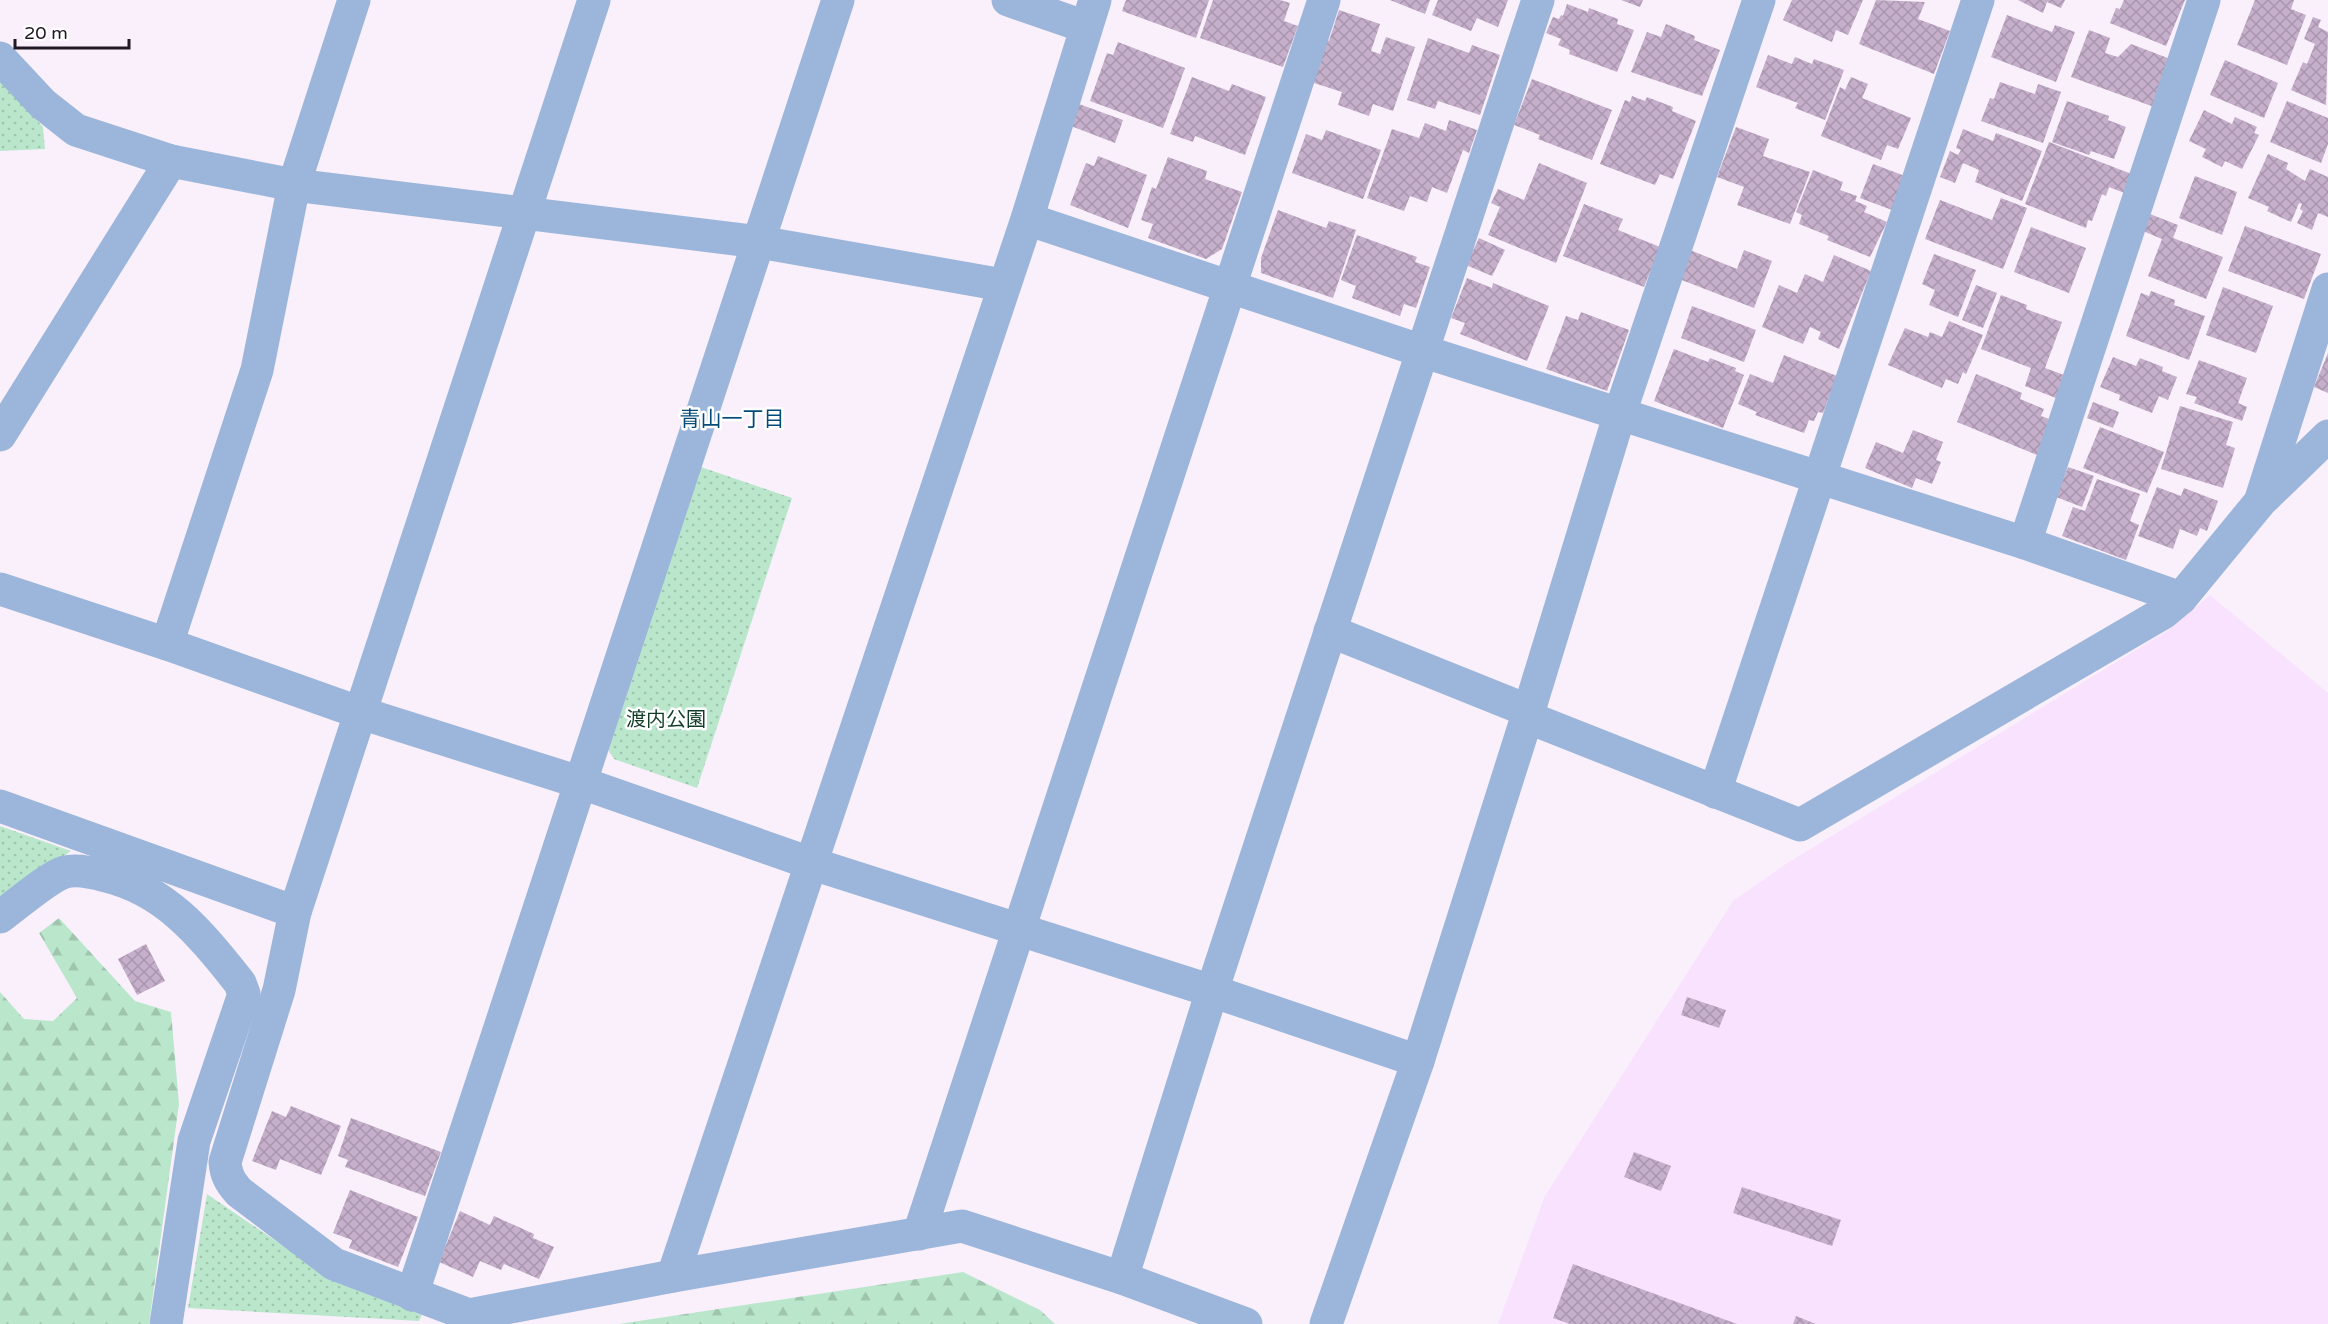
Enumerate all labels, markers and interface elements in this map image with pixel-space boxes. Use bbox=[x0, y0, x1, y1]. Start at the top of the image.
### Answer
scale bar bbox=[15, 12, 129, 50]
text: 20 m bbox=[24, 22, 68, 44]
district label: 青山一丁目 bbox=[680, 407, 785, 432]
park label: 渡内公園 bbox=[626, 708, 706, 732]

